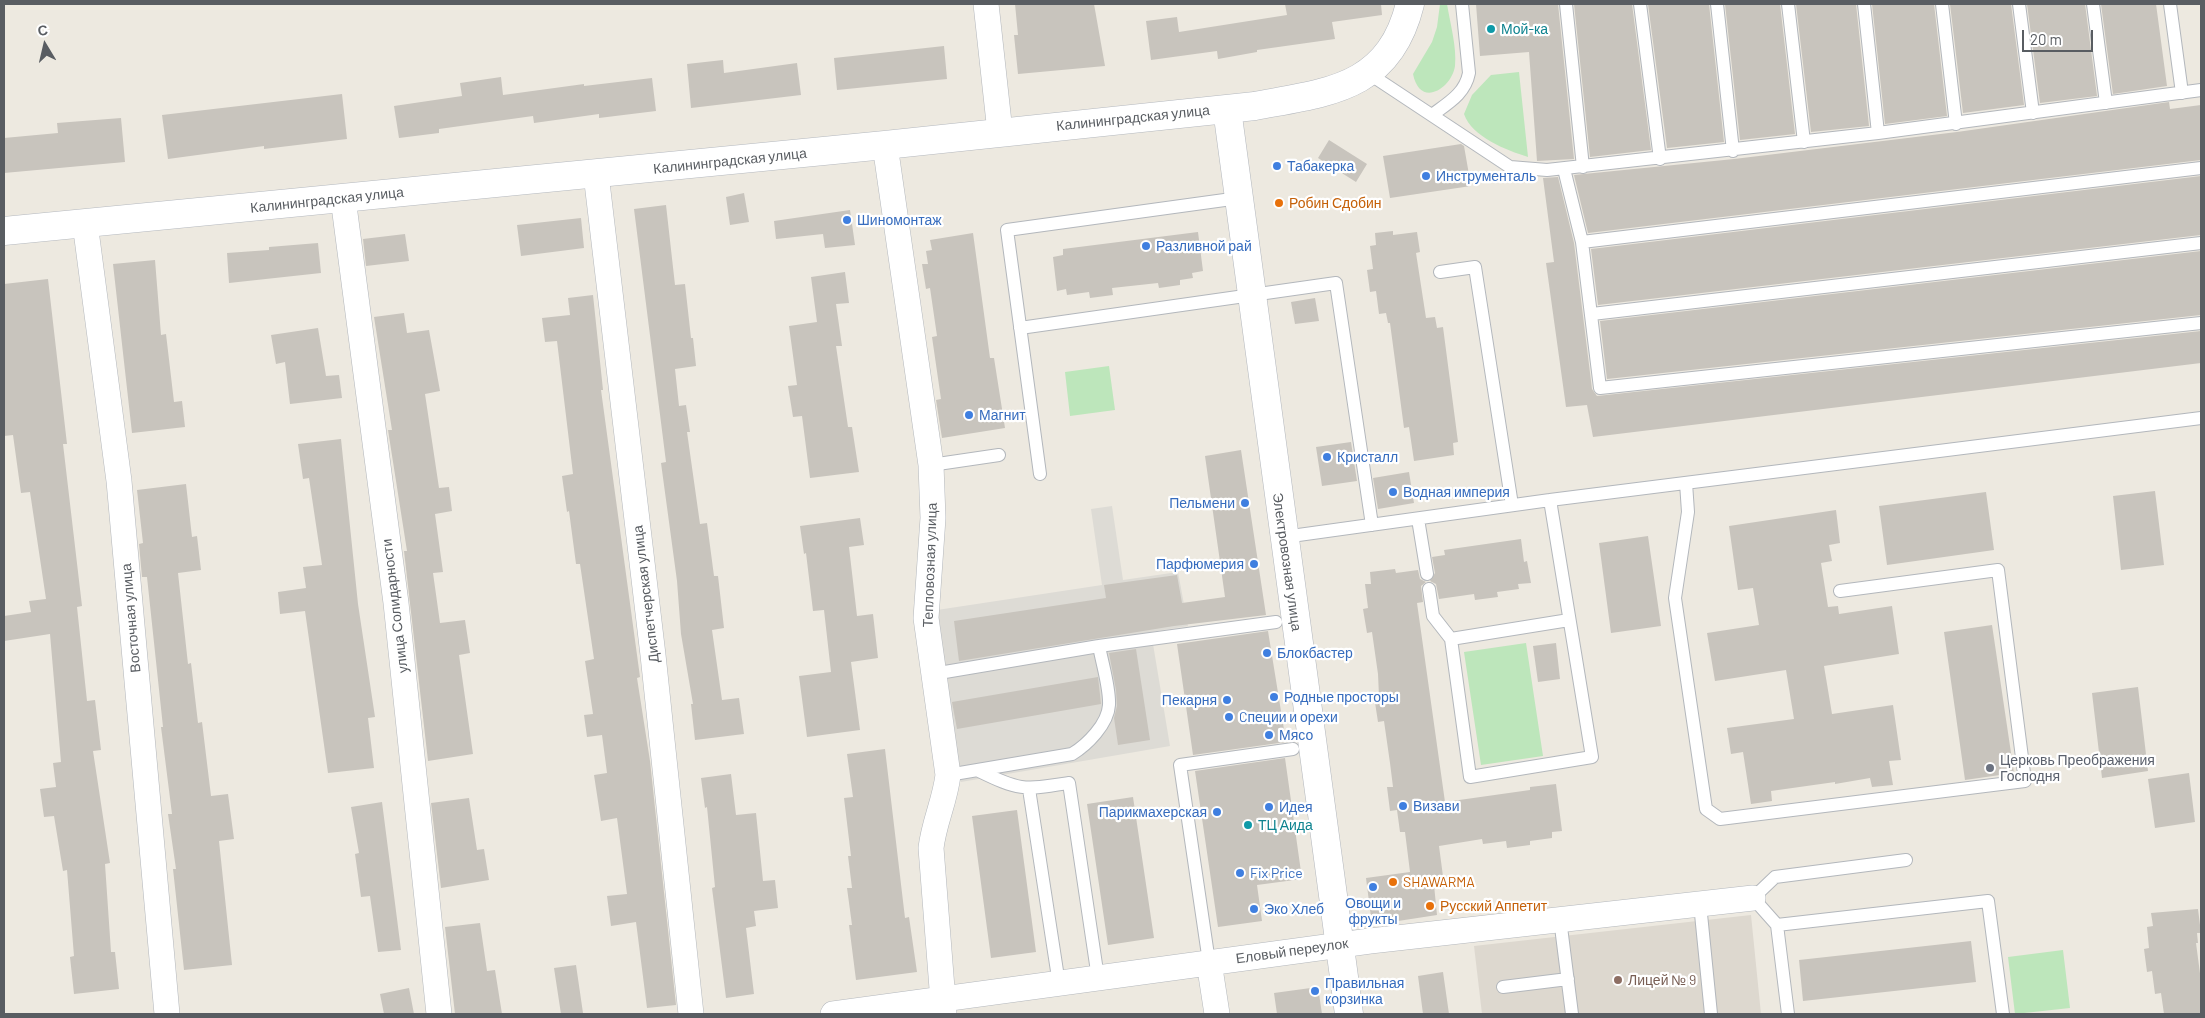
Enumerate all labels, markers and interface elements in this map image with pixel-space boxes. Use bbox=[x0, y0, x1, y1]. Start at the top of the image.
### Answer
north arrow bbox=[20, 20, 70, 70]
scale bar bbox=[2025, 20, 2096, 52]
text: С bbox=[36, 21, 49, 39]
place label: Мой-ка bbox=[1501, 21, 1548, 37]
marker: Мой-ка bbox=[1485, 23, 1497, 35]
text: 20 m bbox=[2030, 30, 2062, 48]
street label: Калининградская улица bbox=[1055, 102, 1211, 134]
street label: Калининградская улица bbox=[652, 145, 808, 177]
place label: Табакерка bbox=[1287, 158, 1354, 174]
marker: Табакерка bbox=[1271, 160, 1283, 172]
place label: Инструменталь bbox=[1436, 168, 1536, 184]
marker: Инструменталь bbox=[1420, 170, 1432, 182]
street label: Калининградская улица bbox=[249, 184, 405, 216]
place label: Робин Сдобин bbox=[1289, 195, 1382, 211]
marker: Робин Сдобин bbox=[1273, 197, 1285, 209]
place label: Шиномонтаж bbox=[857, 212, 942, 228]
marker: Шиномонтаж bbox=[841, 214, 853, 226]
place label: Разливной рай bbox=[1156, 238, 1252, 254]
marker: Разливной рай bbox=[1140, 240, 1152, 252]
place label: Магнит bbox=[979, 407, 1026, 423]
marker: Магнит bbox=[963, 409, 975, 421]
place label: Кристалл bbox=[1337, 449, 1398, 465]
marker: Кристалл bbox=[1321, 451, 1333, 463]
place label: Водная империя bbox=[1403, 484, 1510, 500]
marker: Водная империя bbox=[1387, 486, 1399, 498]
street label: Электровозная улица bbox=[1269, 492, 1305, 632]
place label: Пельмени bbox=[1169, 495, 1235, 511]
marker: Пельмени bbox=[1239, 497, 1251, 509]
street label: Тепловозная улица bbox=[919, 502, 941, 628]
street label: Диспетчерская улица bbox=[629, 524, 663, 664]
street label: улица Солидарности bbox=[378, 538, 412, 674]
place label: Парфюмерия bbox=[1156, 556, 1244, 572]
marker: Парфюмерия bbox=[1248, 558, 1260, 570]
street label: Восточная улица bbox=[118, 563, 144, 673]
place label: Блокбастер bbox=[1277, 645, 1353, 661]
marker: Блокбастер bbox=[1261, 647, 1273, 659]
place label: Родные просторы bbox=[1284, 689, 1399, 705]
marker: Родные просторы bbox=[1268, 691, 1280, 703]
place label: Пекарня bbox=[1162, 692, 1217, 708]
marker: Пекарня bbox=[1221, 694, 1233, 706]
place label: Cпеции и орехи bbox=[1239, 709, 1338, 725]
marker: Cпеции и орехи bbox=[1223, 711, 1235, 723]
place label: Мясо bbox=[1279, 727, 1313, 743]
marker: Мясо bbox=[1263, 729, 1275, 741]
place label: Церковь Преображения Господня bbox=[2000, 752, 2155, 784]
marker: Церковь Преображения Господня bbox=[1984, 762, 1996, 774]
place label: Визави bbox=[1413, 798, 1460, 814]
place label: Идея bbox=[1279, 799, 1313, 815]
marker: Визави bbox=[1397, 800, 1409, 812]
marker: Идея bbox=[1263, 801, 1275, 813]
place label: Парикмахерская bbox=[1099, 804, 1207, 820]
marker: Парикмахерская bbox=[1211, 806, 1223, 818]
place label: ТЦ Аида bbox=[1258, 817, 1313, 833]
marker: ТЦ Аида bbox=[1242, 819, 1254, 831]
place label: Fix Price bbox=[1250, 865, 1303, 881]
marker: Fix Price bbox=[1234, 867, 1246, 879]
place label: SHAWARMA bbox=[1403, 874, 1475, 890]
marker: SHAWARMA bbox=[1387, 876, 1399, 888]
marker: Овощи и фрукты bbox=[1367, 881, 1379, 893]
place label: Овощи и фрукты bbox=[1345, 895, 1401, 928]
place label: Русский Аппетит bbox=[1440, 898, 1547, 914]
marker: Русский Аппетит bbox=[1424, 900, 1436, 912]
place label: Эко Хлеб bbox=[1264, 901, 1324, 917]
marker: Эко Хлеб bbox=[1248, 903, 1260, 915]
street label: Еловый переулок bbox=[1235, 935, 1349, 967]
place label: Лицей № 9 bbox=[1628, 972, 1696, 988]
marker: Лицей № 9 bbox=[1612, 974, 1624, 986]
place label: Правильная корзинка bbox=[1325, 975, 1404, 1008]
marker: Правильная корзинка bbox=[1309, 985, 1321, 997]

